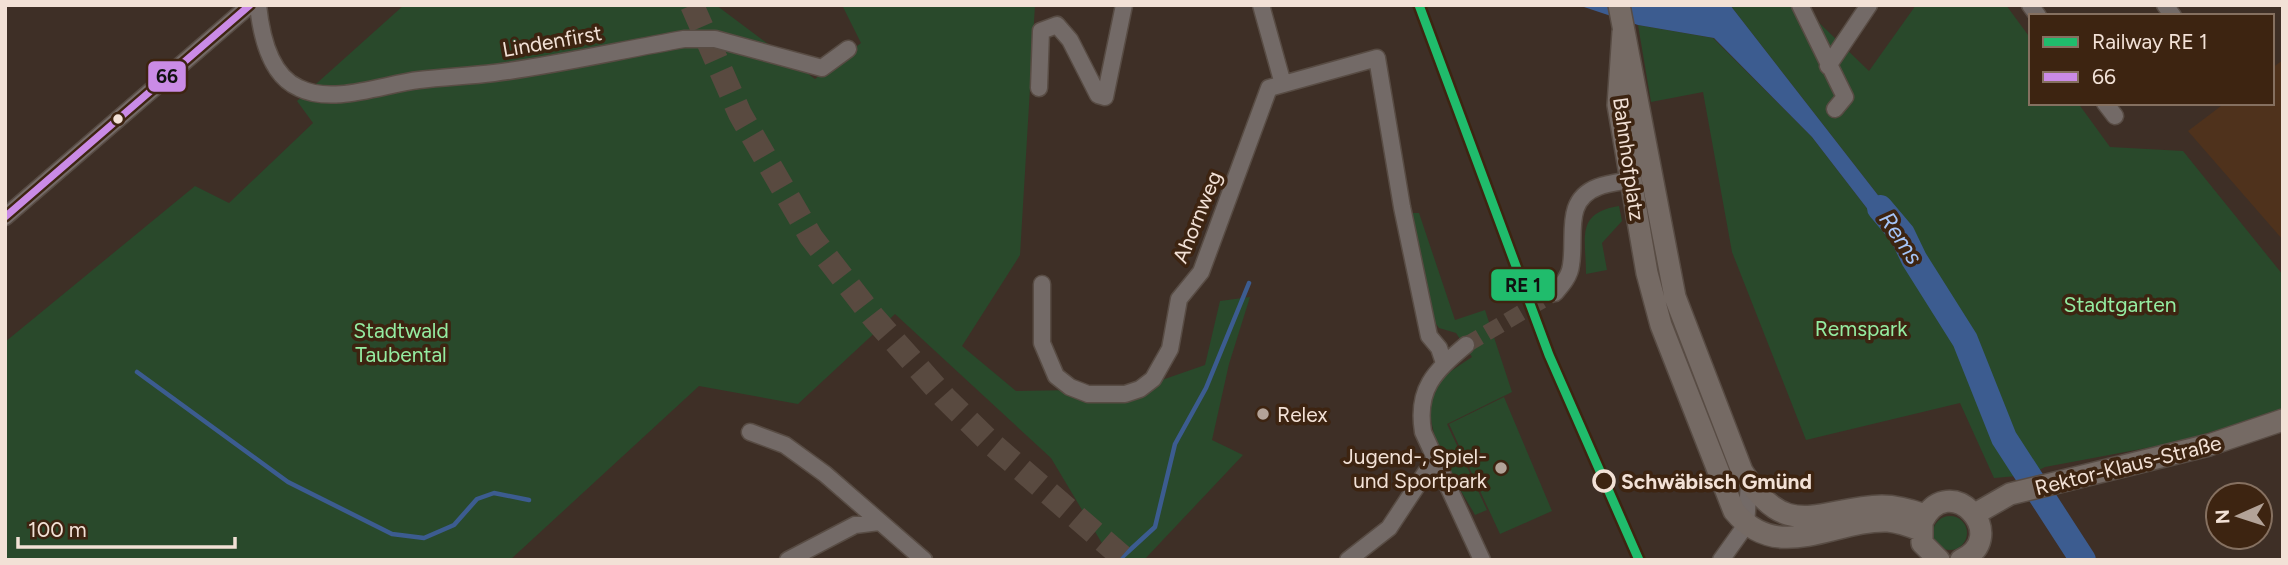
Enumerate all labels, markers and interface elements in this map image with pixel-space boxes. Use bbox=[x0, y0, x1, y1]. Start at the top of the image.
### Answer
legend bbox=[2029, 14, 2274, 105]
street label: Lindenfirst bbox=[500, 20, 604, 62]
text: Railway RE 1 bbox=[2092, 29, 2208, 54]
line badge: 66 bbox=[147, 60, 187, 93]
text: 66 bbox=[2092, 64, 2116, 89]
text: 66 bbox=[156, 65, 178, 88]
street label: Bahnhofplatz bbox=[1608, 96, 1650, 222]
unlabelled marker bbox=[111, 112, 125, 126]
street label: Ahornweg bbox=[1167, 167, 1227, 267]
water label: Rems bbox=[1873, 206, 1929, 270]
line badge: RE 1 bbox=[1490, 268, 1556, 302]
text: RE 1 bbox=[1505, 274, 1541, 297]
park label: Stadtgarten bbox=[2064, 292, 2176, 317]
park label: Remspark bbox=[1815, 316, 1908, 341]
park label: Stadtwald Taubental bbox=[353, 318, 449, 367]
place label: Relex bbox=[1277, 402, 1328, 427]
marker: Relex bbox=[1255, 406, 1271, 422]
street label: Rektor-Klaus-Straße bbox=[2032, 430, 2224, 500]
place label: Jugend-, Spiel- und Sportpark bbox=[1343, 444, 1488, 493]
marker: Jugend-, Spiel- und Sportpark bbox=[1493, 460, 1509, 476]
place label: Schwäbisch Gmünd bbox=[1621, 469, 1812, 494]
marker: Schwäbisch Gmünd bbox=[1593, 470, 1615, 492]
north arrow bbox=[2204, 481, 2274, 551]
scale bar bbox=[18, 505, 234, 550]
text: N bbox=[2211, 509, 2234, 525]
text: 100 m bbox=[28, 517, 87, 542]

